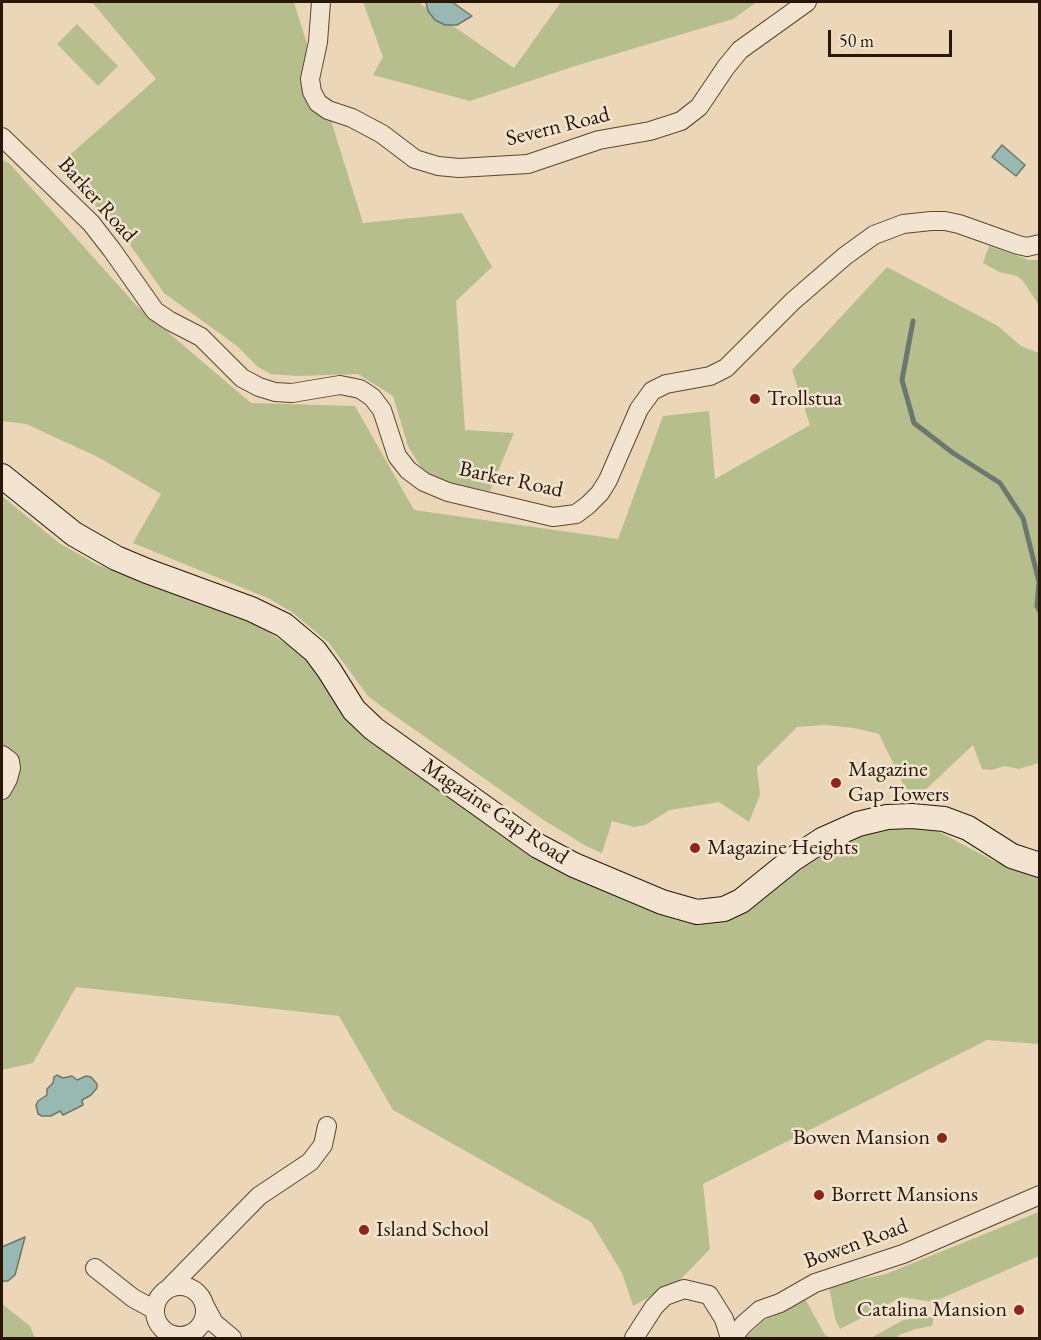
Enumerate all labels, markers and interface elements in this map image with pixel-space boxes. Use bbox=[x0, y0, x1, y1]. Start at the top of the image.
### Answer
scale bar bbox=[831, 18, 956, 56]
text: 50 m bbox=[839, 29, 874, 52]
street label: Severn Road bbox=[503, 101, 613, 153]
street label: Barker Road bbox=[52, 152, 142, 248]
place label: Trollstua bbox=[767, 386, 842, 412]
marker: Trollstua bbox=[748, 392, 762, 406]
street label: Barker Road bbox=[457, 456, 565, 504]
street label: Magazine Gap Road bbox=[417, 753, 573, 871]
place label: Magazine Gap Towers bbox=[848, 757, 949, 808]
marker: Magazine Gap Towers bbox=[829, 776, 843, 790]
place label: Magazine Heights bbox=[707, 835, 858, 861]
marker: Magazine Heights bbox=[688, 841, 702, 855]
place label: Bowen Mansion bbox=[793, 1125, 930, 1151]
marker: Bowen Mansion bbox=[935, 1131, 949, 1145]
place label: Borrett Mansions bbox=[831, 1182, 978, 1208]
marker: Borrett Mansions bbox=[812, 1188, 826, 1202]
street label: Bowen Road bbox=[800, 1213, 912, 1275]
place label: Island School bbox=[376, 1217, 489, 1243]
marker: Island School bbox=[357, 1223, 371, 1237]
place label: Catalina Mansion bbox=[857, 1297, 1007, 1323]
marker: Catalina Mansion bbox=[1012, 1303, 1026, 1317]

